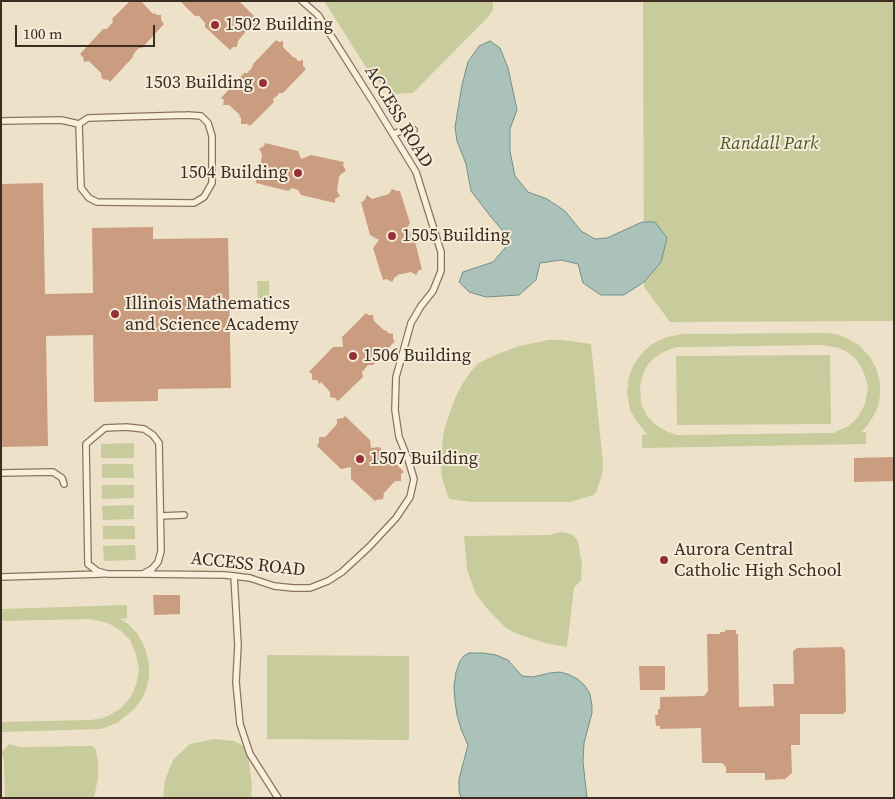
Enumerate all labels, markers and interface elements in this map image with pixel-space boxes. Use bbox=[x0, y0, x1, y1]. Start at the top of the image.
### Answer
place label: 1502 Building bbox=[225, 14, 333, 36]
scale bar bbox=[18, 15, 158, 47]
marker: 1502 Building bbox=[209, 19, 221, 31]
text: 100 m bbox=[23, 23, 63, 44]
street label: ACCESS ROAD bbox=[359, 62, 437, 172]
place label: 1503 Building bbox=[145, 72, 253, 94]
marker: 1503 Building bbox=[257, 77, 269, 89]
park label: Randall Park bbox=[720, 133, 818, 155]
place label: 1504 Building bbox=[180, 162, 288, 184]
marker: 1504 Building bbox=[292, 167, 304, 179]
place label: 1505 Building bbox=[402, 225, 510, 247]
marker: 1505 Building bbox=[386, 230, 398, 242]
place label: Illinois Mathematics and Science Academy bbox=[125, 293, 299, 336]
marker: Illinois Mathematics and Science Academy bbox=[109, 308, 121, 320]
place label: 1506 Building bbox=[363, 345, 471, 367]
marker: 1506 Building bbox=[347, 350, 359, 362]
place label: 1507 Building bbox=[370, 448, 478, 470]
marker: 1507 Building bbox=[354, 453, 366, 465]
place label: Aurora Central Catholic High School bbox=[674, 539, 842, 582]
street label: ACCESS ROAD bbox=[190, 548, 306, 582]
marker: Aurora Central Catholic High School bbox=[658, 554, 670, 566]

